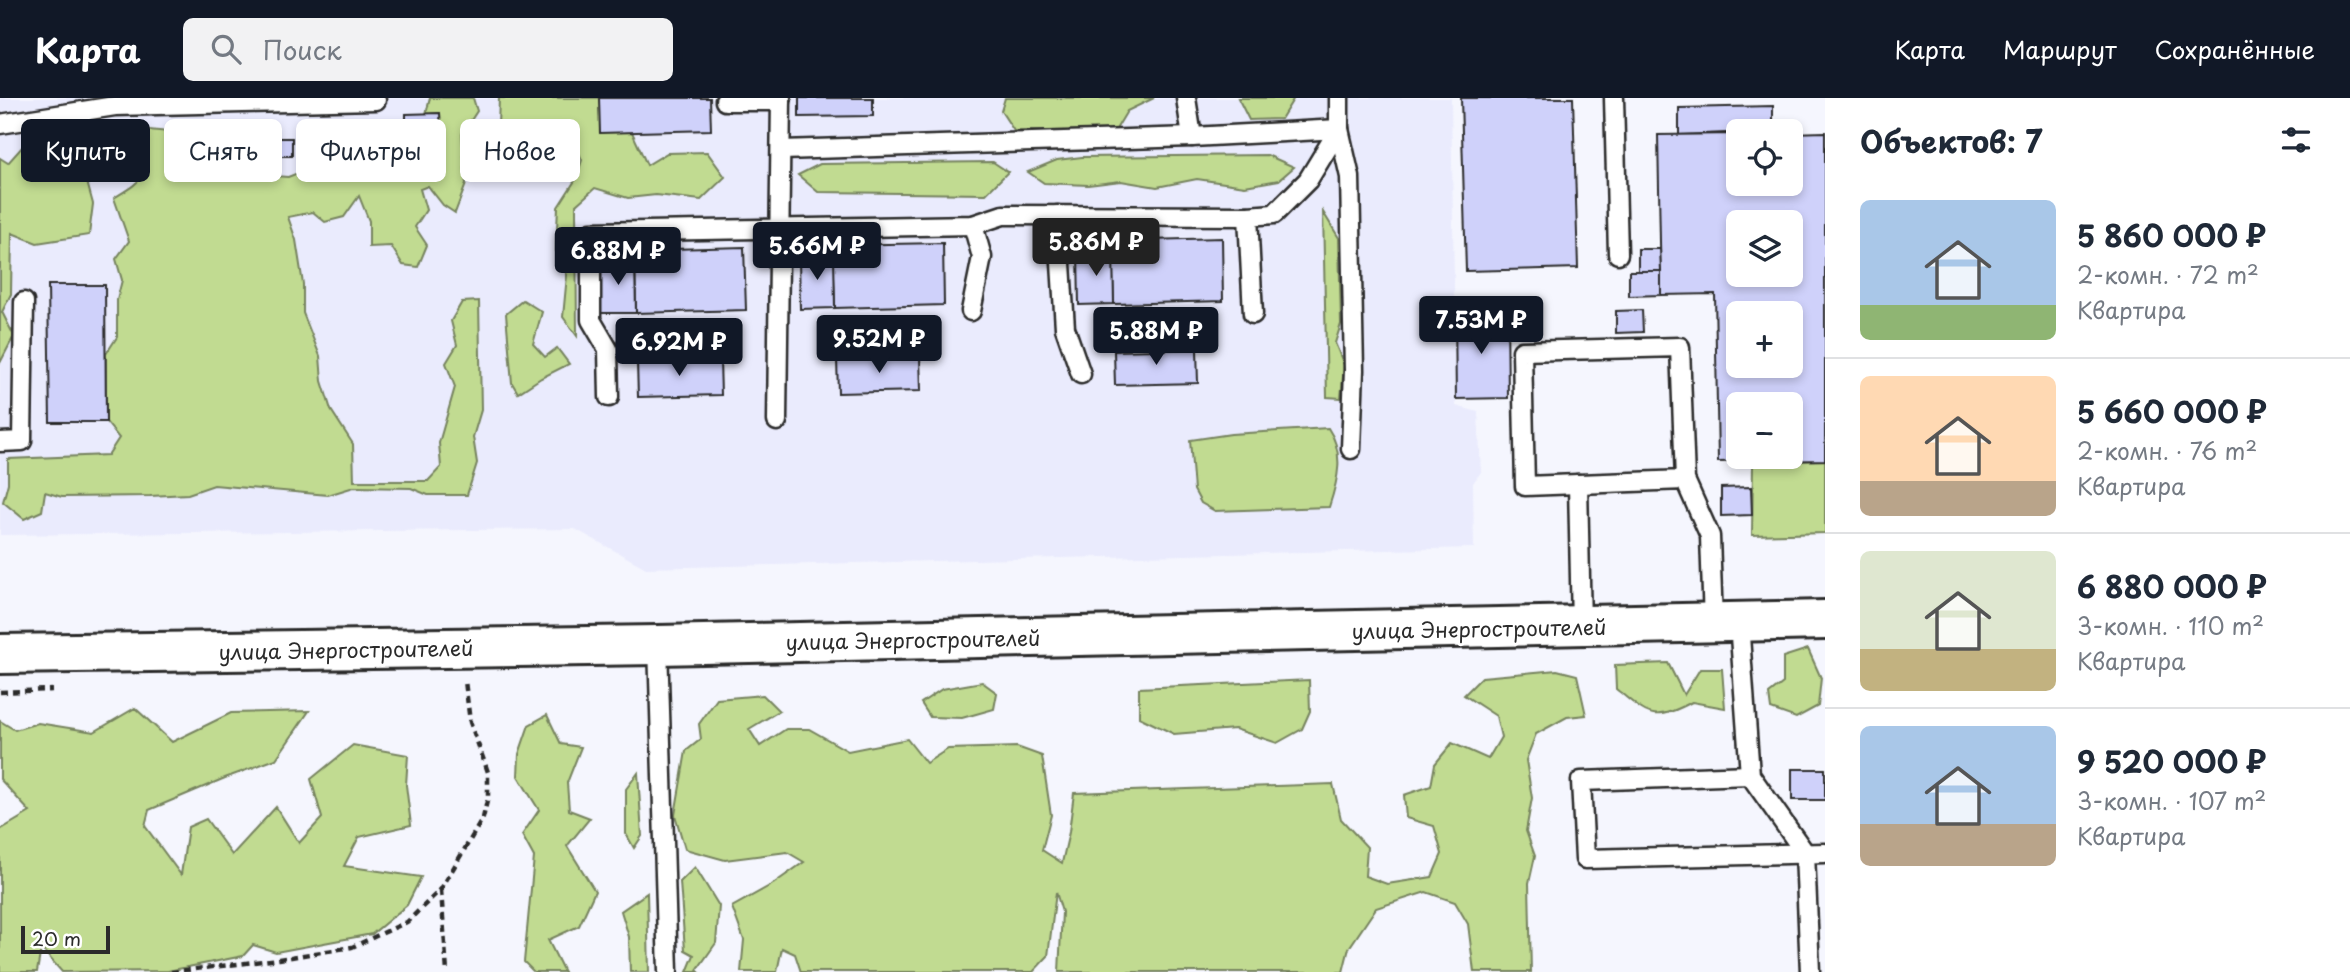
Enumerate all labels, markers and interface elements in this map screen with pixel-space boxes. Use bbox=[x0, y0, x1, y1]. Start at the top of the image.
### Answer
search box bbox=[183, 18, 673, 81]
text: Карта bbox=[35, 24, 141, 74]
icon: search bbox=[207, 30, 245, 68]
text: Поиск bbox=[263, 30, 342, 69]
text: Карта bbox=[1894, 31, 1965, 67]
text: Маршрут bbox=[2003, 31, 2117, 67]
text: Сохранённые bbox=[2155, 31, 2315, 67]
text: Объектов: 7 bbox=[1860, 118, 2043, 163]
chip: Купить bbox=[21, 119, 150, 182]
chip: Снять bbox=[164, 119, 282, 182]
chip: Фильтры bbox=[296, 119, 446, 182]
chip: Новое bbox=[460, 119, 580, 182]
map controls bbox=[1726, 119, 1803, 469]
button: locate bbox=[1726, 119, 1803, 196]
icon: filters bbox=[2277, 121, 2315, 159]
button: layers bbox=[1726, 210, 1803, 287]
text: 5 860 000 ₽ bbox=[2077, 212, 2266, 257]
pin: 5.86M ₽ bbox=[1031, 218, 1161, 278]
pin: 5.66M ₽ bbox=[752, 222, 882, 282]
text: 5.86M ₽ bbox=[1049, 223, 1143, 258]
text: 5.66M ₽ bbox=[769, 227, 865, 262]
pin: 6.88M ₽ bbox=[553, 228, 683, 287]
icon: home bbox=[1916, 228, 2000, 312]
text: 6.88M ₽ bbox=[571, 232, 665, 267]
text: 2-комн. · 72 m² bbox=[2077, 257, 2259, 292]
text: Квартира bbox=[2077, 292, 2185, 327]
pin: 7.53M ₽ bbox=[1416, 296, 1546, 356]
text: 7.53M ₽ bbox=[1435, 301, 1527, 336]
button: + bbox=[1726, 301, 1803, 378]
pin: 5.88M ₽ bbox=[1091, 308, 1221, 367]
text: 5.88M ₽ bbox=[1109, 312, 1203, 347]
pin: 9.52M ₽ bbox=[814, 316, 944, 375]
pin: 6.92M ₽ bbox=[614, 318, 744, 378]
text: 9.52M ₽ bbox=[833, 320, 925, 355]
text: 6.92M ₽ bbox=[632, 323, 726, 358]
text: 5 660 000 ₽ bbox=[2077, 388, 2267, 433]
button: − bbox=[1726, 392, 1803, 469]
icon: home bbox=[1916, 404, 2000, 488]
text: 2-комн. · 76 m² bbox=[2077, 433, 2257, 468]
text: Квартира bbox=[2077, 468, 2185, 503]
text: 6 880 000 ₽ bbox=[2077, 563, 2267, 608]
icon: home bbox=[1916, 579, 2000, 663]
text: 3-комн. · 110 m² bbox=[2077, 608, 2264, 643]
street label: улица Энергостроителей bbox=[1351, 610, 1607, 646]
street label: улица Энергостроителей bbox=[785, 621, 1041, 657]
street label: улица Энергостроителей bbox=[218, 631, 474, 667]
text: Квартира bbox=[2077, 643, 2185, 678]
text: 9 520 000 ₽ bbox=[2077, 738, 2266, 783]
icon: home bbox=[1916, 754, 2000, 838]
text: 3-комн. · 107 m² bbox=[2077, 783, 2266, 818]
text: Квартира bbox=[2077, 818, 2185, 853]
scale bar bbox=[21, 923, 110, 955]
text: 20 m bbox=[32, 924, 81, 952]

